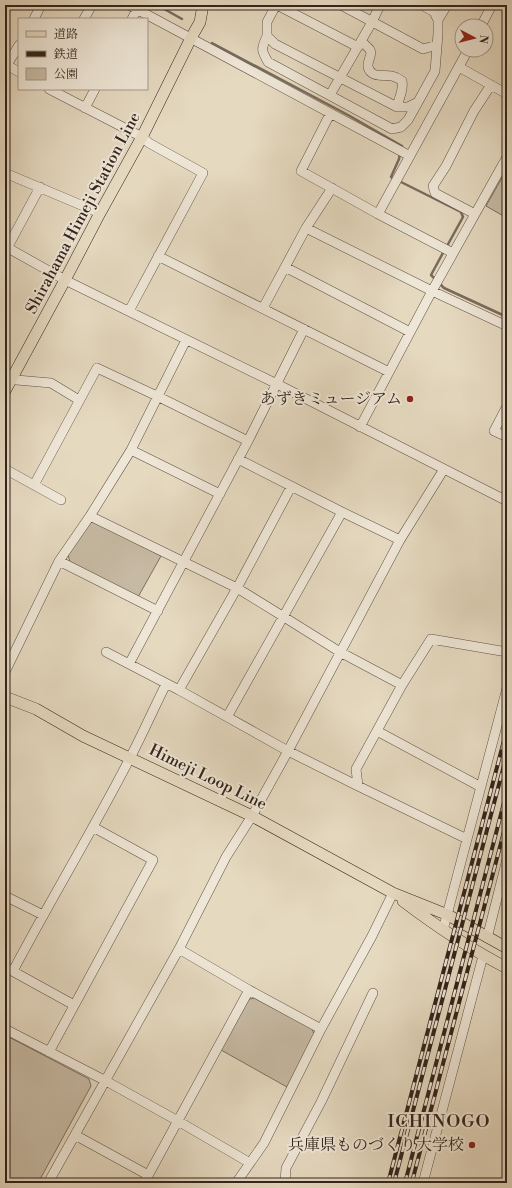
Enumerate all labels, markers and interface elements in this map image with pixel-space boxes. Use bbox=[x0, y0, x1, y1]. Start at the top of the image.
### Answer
legend bbox=[18, 18, 148, 90]
north arrow bbox=[454, 18, 494, 58]
text: 道路 bbox=[54, 27, 78, 42]
text: N bbox=[475, 34, 490, 45]
text: 鉄道 bbox=[53, 47, 78, 62]
text: 公園 bbox=[54, 67, 78, 82]
street label: Shirahama Himeji Station Line bbox=[21, 109, 145, 317]
place label: あずきミュージアム bbox=[260, 389, 402, 409]
marker: あずきミュージアム bbox=[405, 394, 415, 404]
street label: Himeji Loop Line bbox=[146, 740, 270, 814]
district label: ICHINOGO bbox=[387, 1110, 491, 1133]
place label: 兵庫県ものづくり大学校 bbox=[288, 1135, 464, 1155]
marker: 兵庫県ものづくり大学校 bbox=[467, 1140, 477, 1150]

